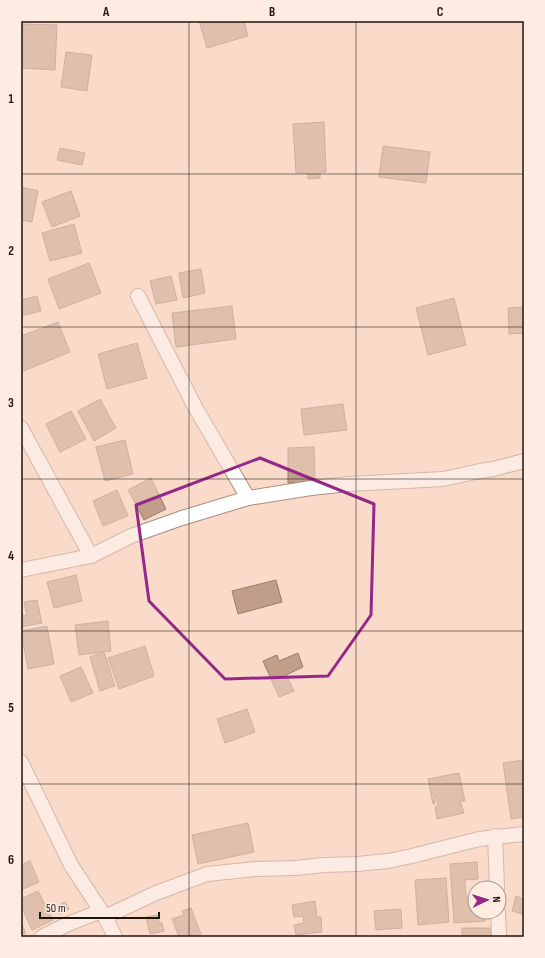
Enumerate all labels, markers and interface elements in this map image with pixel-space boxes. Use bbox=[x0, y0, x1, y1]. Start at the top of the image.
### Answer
text: A bbox=[102, 4, 110, 20]
text: B bbox=[269, 4, 275, 20]
text: C bbox=[437, 4, 444, 20]
text: 1 bbox=[8, 91, 14, 107]
text: 2 bbox=[8, 243, 14, 259]
text: 3 bbox=[8, 395, 14, 411]
text: 4 bbox=[8, 548, 14, 564]
text: 5 bbox=[8, 700, 14, 716]
text: 6 bbox=[8, 852, 14, 868]
north arrow bbox=[467, 880, 507, 920]
scale bar bbox=[40, 894, 159, 920]
text: N bbox=[490, 896, 503, 903]
text: 50 m bbox=[46, 901, 66, 916]

